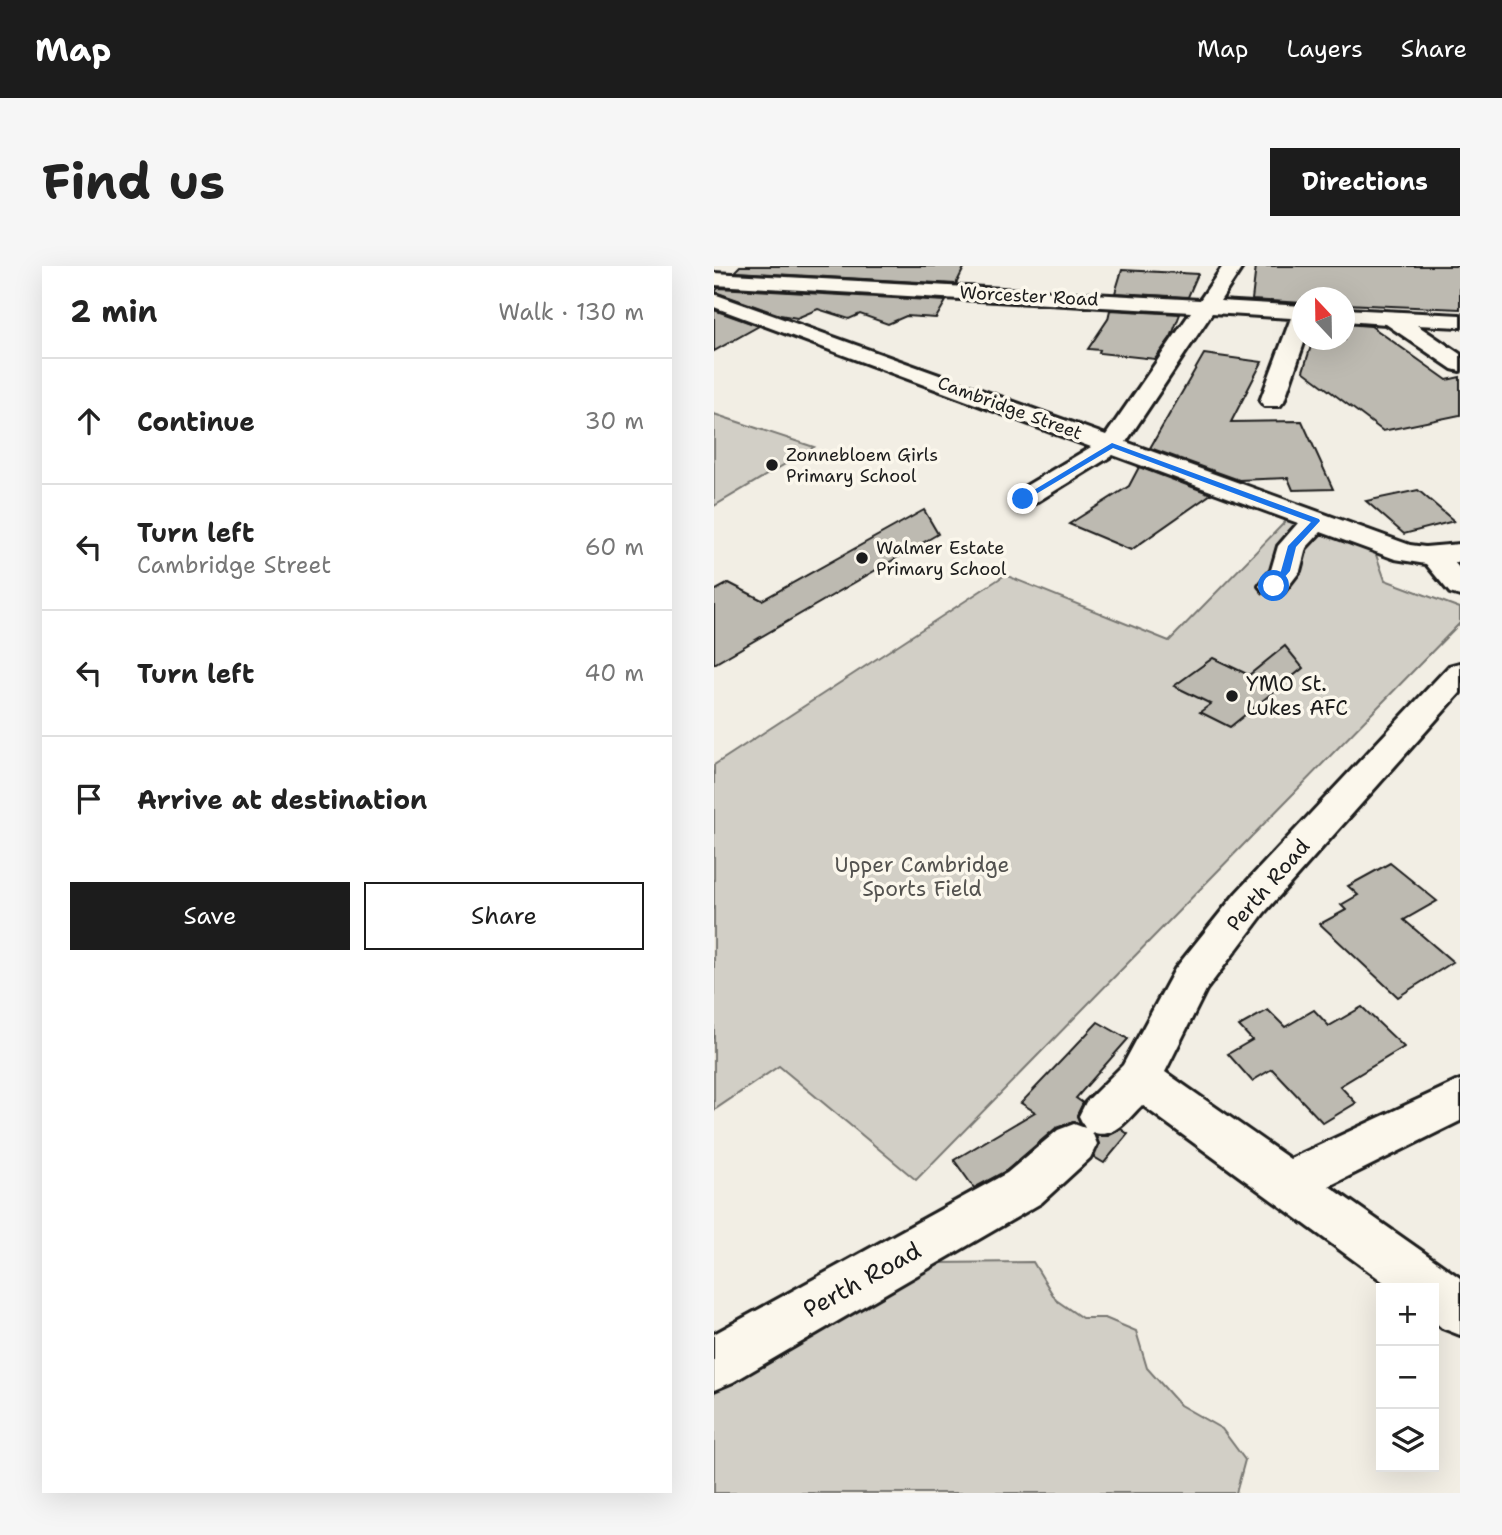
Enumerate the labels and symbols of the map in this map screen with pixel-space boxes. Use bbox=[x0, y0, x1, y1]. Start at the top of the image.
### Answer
street label: Worcester Road bbox=[959, 280, 1099, 312]
north arrow bbox=[1292, 287, 1355, 350]
street label: Cambridge Street bbox=[934, 371, 1086, 445]
place label: Zonnebloem Girls Primary School bbox=[786, 443, 938, 488]
marker: Zonnebloem Girls Primary School bbox=[764, 457, 780, 473]
route end bbox=[1007, 483, 1038, 514]
place label: Walmer Estate Primary School bbox=[876, 536, 1007, 581]
marker: Walmer Estate Primary School bbox=[854, 550, 870, 566]
route start bbox=[1258, 570, 1289, 601]
place label: YMO St. Lukes AFC bbox=[1246, 670, 1348, 722]
marker: YMO St. Lukes AFC bbox=[1224, 688, 1240, 704]
street label: Perth Road bbox=[1220, 833, 1316, 937]
park label: Upper Cambridge Sports Field bbox=[835, 851, 1009, 903]
street label: Perth Road bbox=[797, 1234, 927, 1326]

